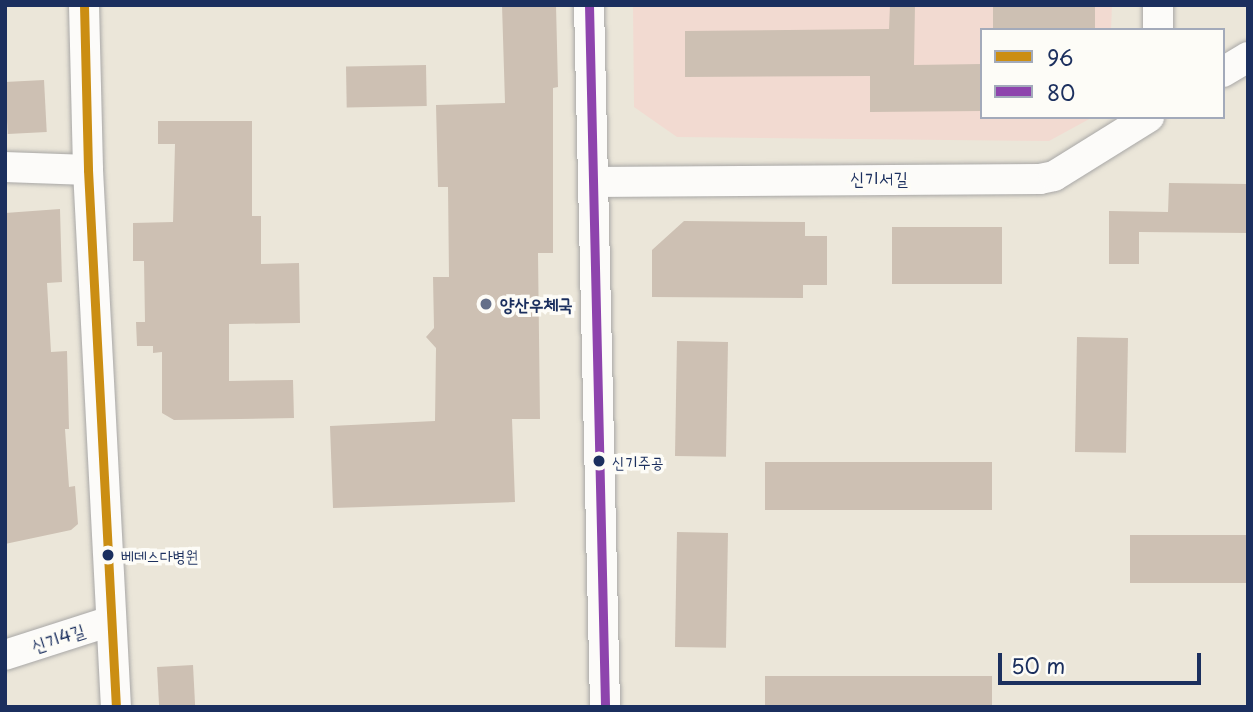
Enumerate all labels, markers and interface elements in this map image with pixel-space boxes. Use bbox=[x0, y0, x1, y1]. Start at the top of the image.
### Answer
legend bbox=[980, 28, 1225, 119]
text: 96 bbox=[1047, 41, 1074, 73]
text: 80 bbox=[1047, 76, 1075, 108]
street label: 신기서길 bbox=[850, 167, 908, 189]
place label: 양산우체국 bbox=[500, 293, 572, 315]
marker: 양산우체국 bbox=[478, 296, 494, 312]
place label: 신기주공 bbox=[612, 451, 664, 471]
marker: 신기주공 bbox=[592, 454, 606, 468]
place label: 베데스다병원 bbox=[121, 545, 198, 565]
marker: 베데스다병원 bbox=[101, 548, 115, 562]
street label: 신기4길 bbox=[28, 619, 88, 657]
scale bar bbox=[1001, 638, 1204, 682]
text: 50 m bbox=[1011, 649, 1065, 681]

